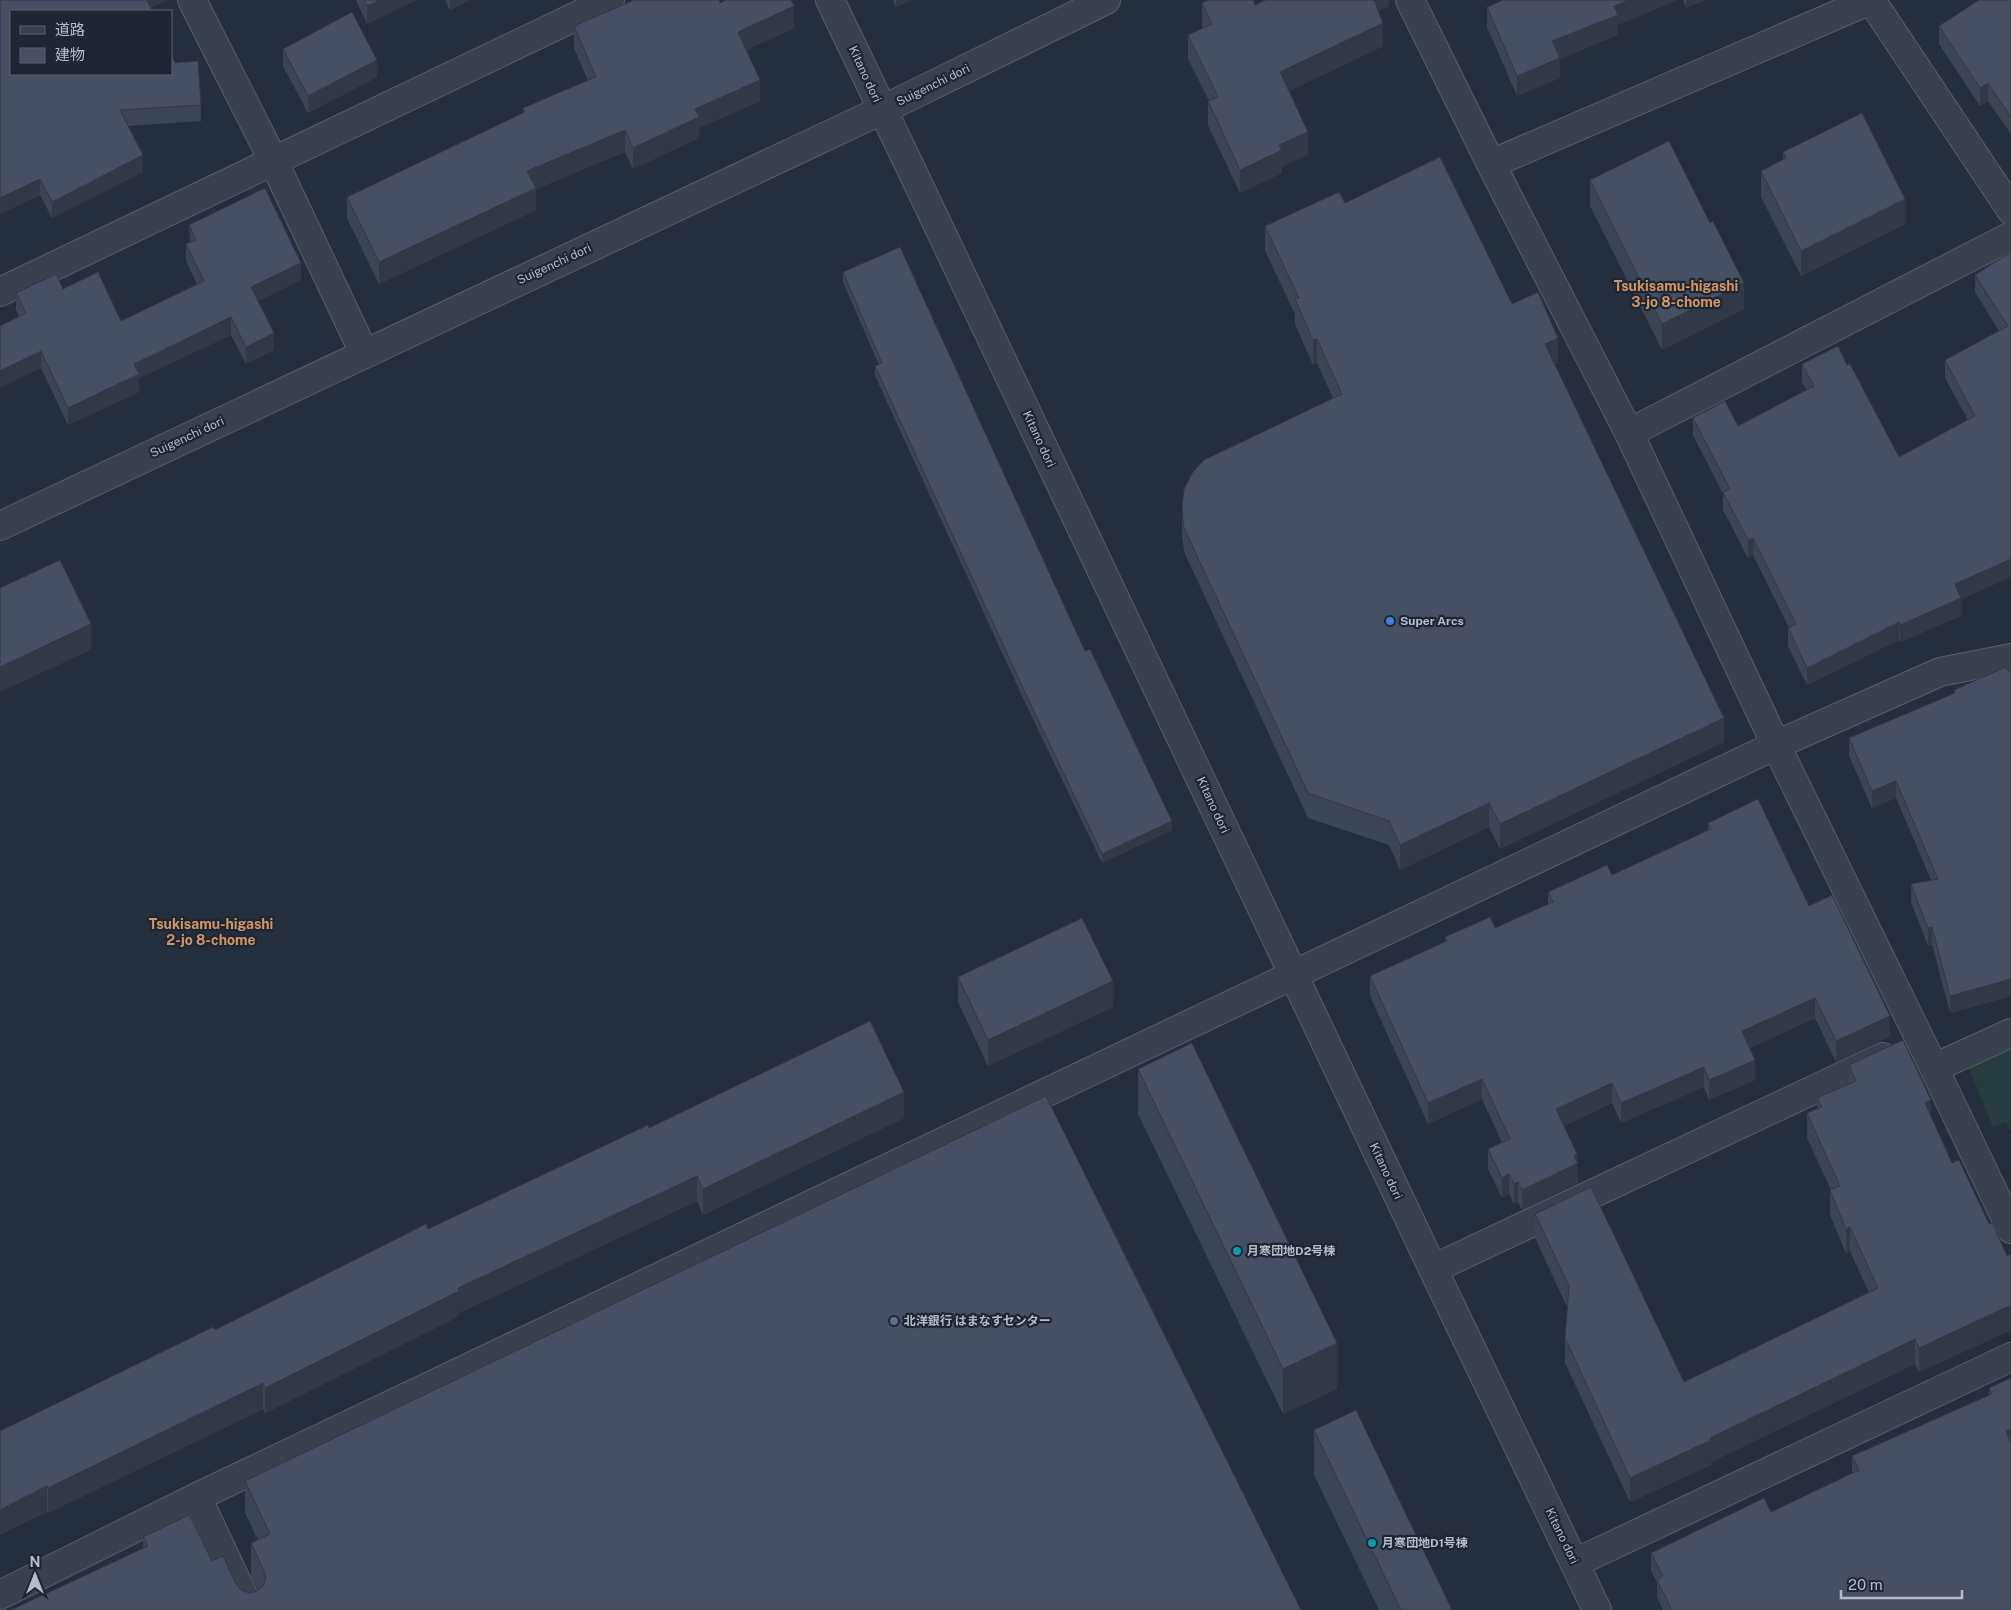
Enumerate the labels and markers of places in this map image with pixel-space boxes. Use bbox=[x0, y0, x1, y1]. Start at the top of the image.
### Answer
place label: Super Arcs bbox=[1400, 614, 1464, 628]
marker: Super Arcs bbox=[1384, 615, 1396, 627]
place label: 月寒団地D2号棟 bbox=[1247, 1244, 1335, 1258]
marker: 月寒団地D2号棟 bbox=[1231, 1245, 1243, 1257]
place label: 北洋銀行 はまなすセンター bbox=[904, 1314, 1051, 1328]
marker: 北洋銀行 はまなすセンター bbox=[888, 1315, 900, 1327]
place label: 月寒団地D1号棟 bbox=[1382, 1536, 1468, 1550]
marker: 月寒団地D1号棟 bbox=[1366, 1537, 1378, 1549]

